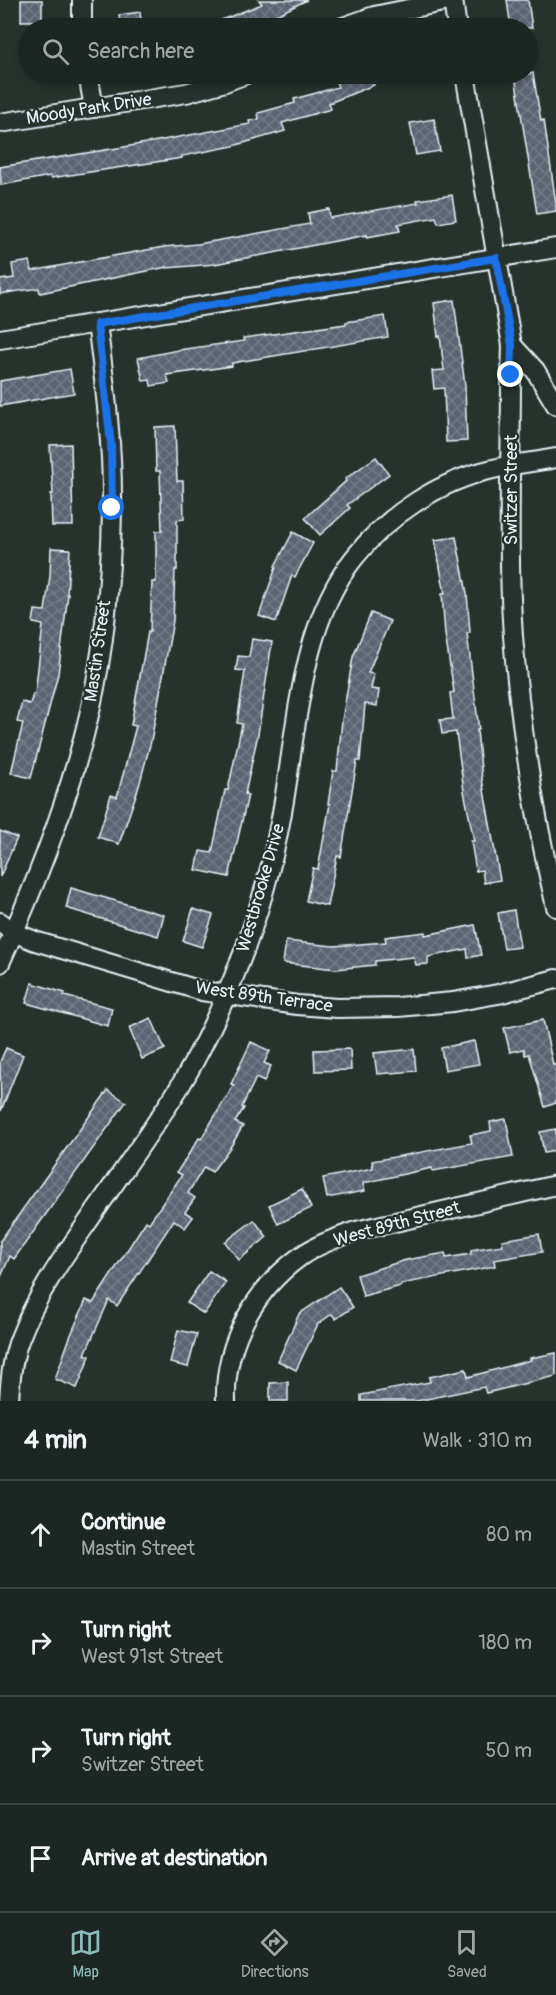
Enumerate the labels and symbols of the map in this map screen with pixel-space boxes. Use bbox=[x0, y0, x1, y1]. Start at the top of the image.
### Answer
street label: Moody Park Drive bbox=[25, 88, 153, 130]
route end bbox=[497, 361, 523, 387]
street label: Switzer Street bbox=[500, 434, 523, 545]
route start bbox=[98, 494, 124, 520]
street label: Mastin Street bbox=[79, 598, 117, 703]
street label: Westbrooke Drive bbox=[232, 821, 290, 955]
street label: West 89th Terrace bbox=[194, 976, 334, 1018]
street label: West 89th Street bbox=[331, 1196, 464, 1252]

